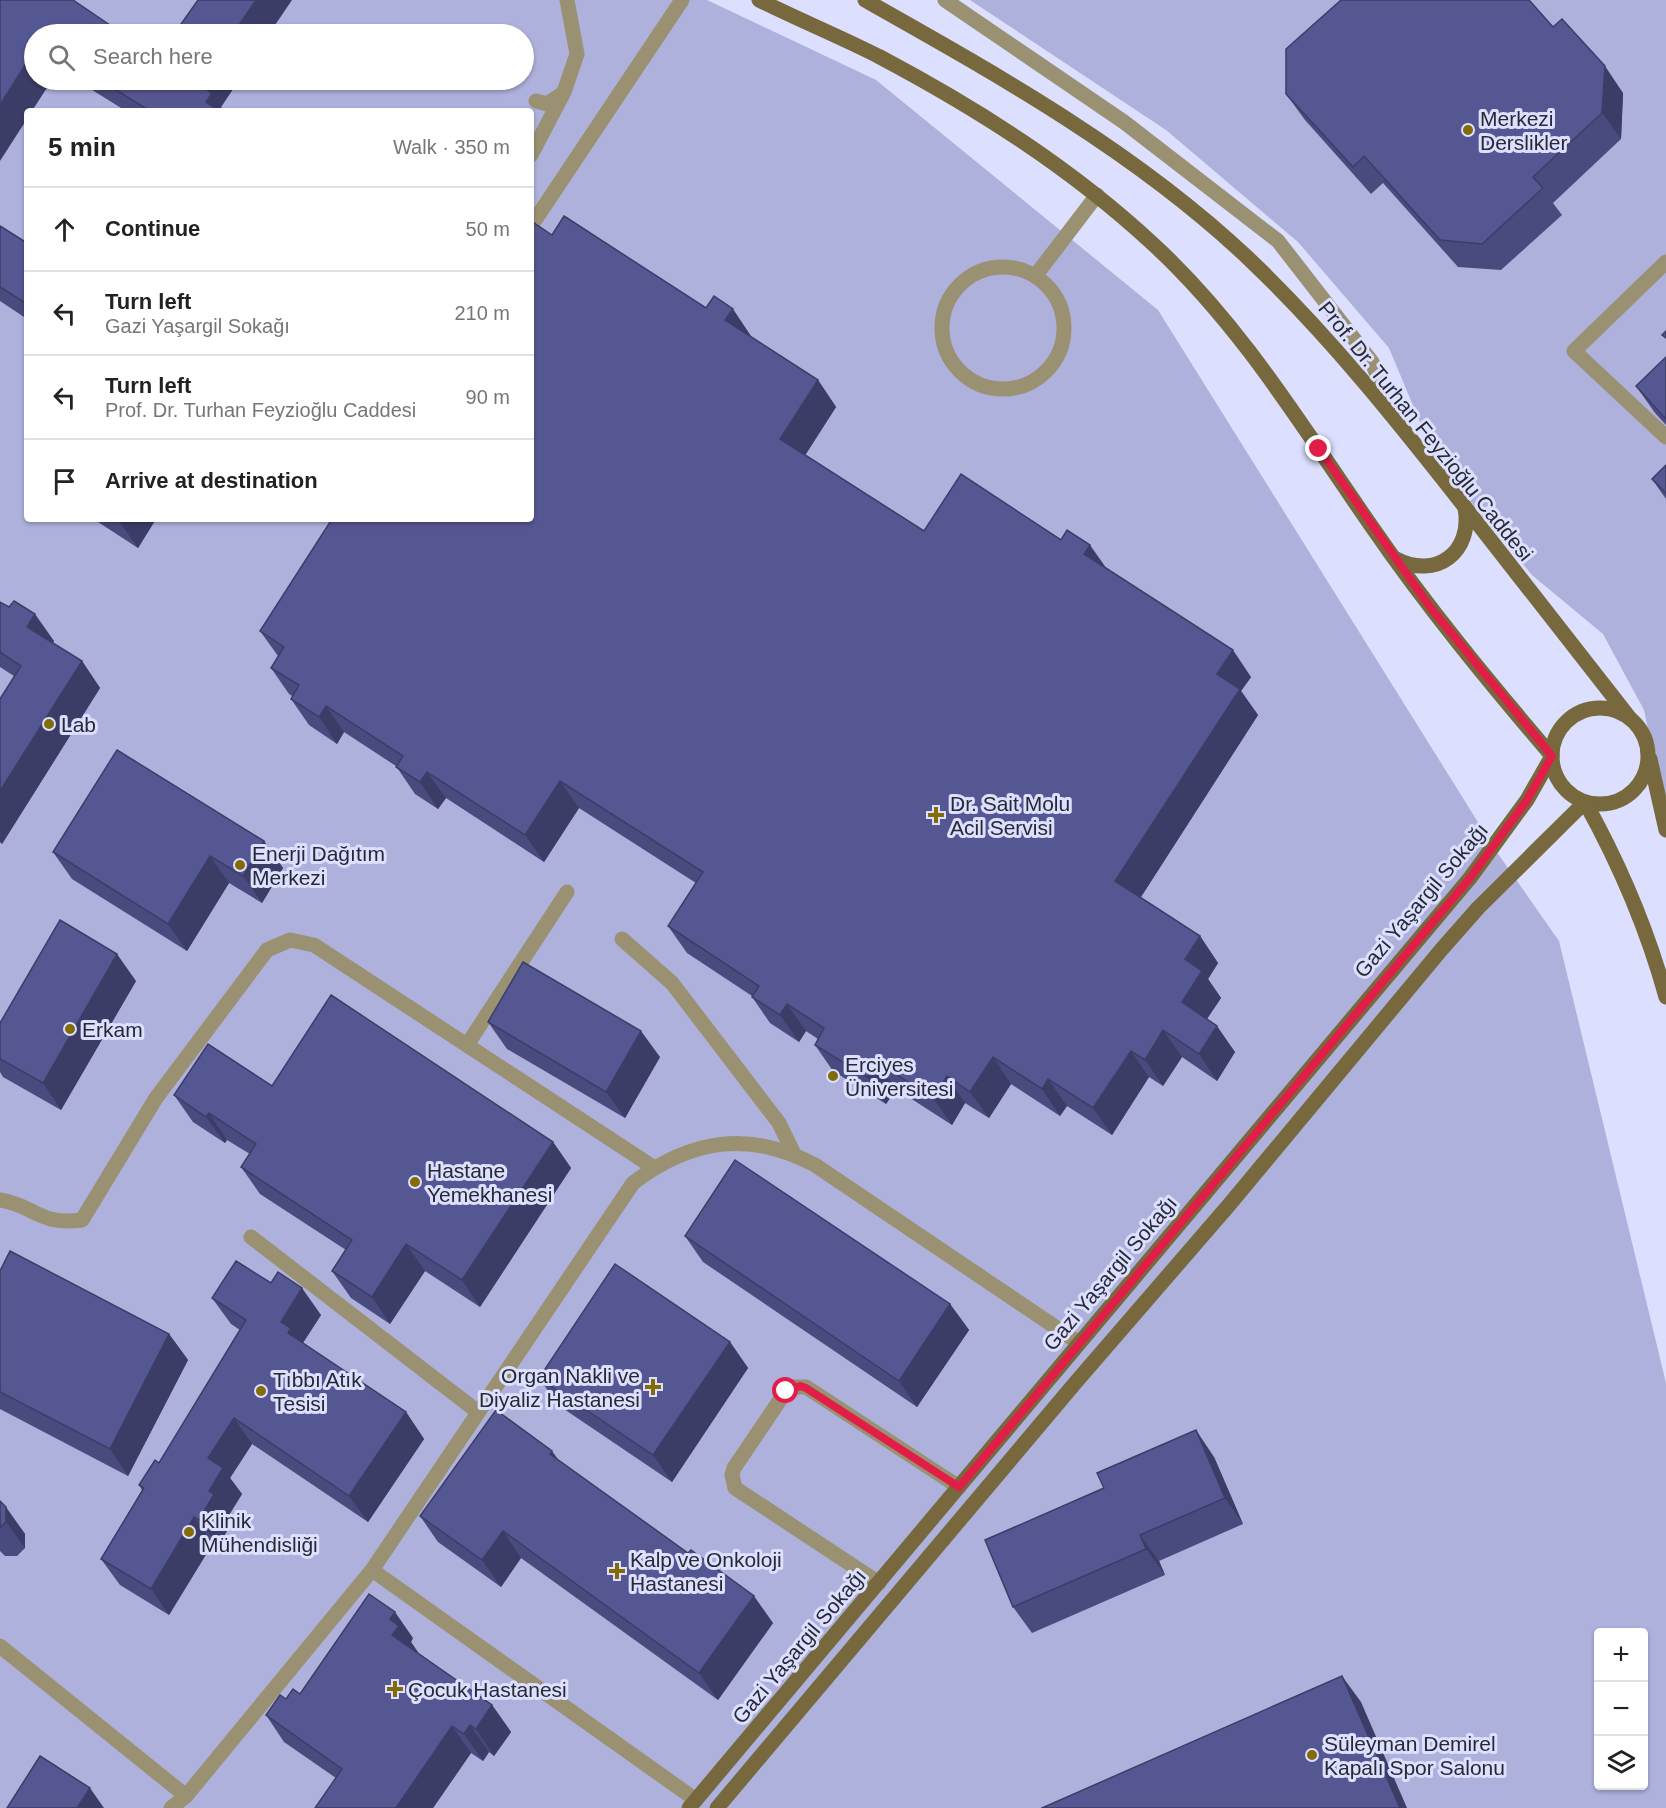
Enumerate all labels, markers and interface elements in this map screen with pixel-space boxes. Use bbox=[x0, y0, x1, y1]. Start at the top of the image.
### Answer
search box bbox=[24, 24, 534, 90]
icon: search bbox=[45, 41, 78, 74]
text: Search here bbox=[93, 44, 213, 69]
place label: Merkezi Derslikler bbox=[1480, 107, 1568, 154]
marker: Merkezi Derslikler bbox=[1461, 123, 1475, 137]
text: 5 min bbox=[48, 132, 116, 162]
text: Walk · 350 m bbox=[393, 136, 510, 158]
icon: ahead bbox=[48, 213, 81, 246]
text: Continue bbox=[105, 216, 200, 241]
text: 50 m bbox=[466, 218, 510, 240]
text: Turn left bbox=[105, 289, 191, 314]
icon: left bbox=[48, 297, 81, 330]
street label: Prof. Dr. Turhan Feyzioğlu Caddesi bbox=[1314, 297, 1538, 565]
text: 210 m bbox=[454, 302, 510, 324]
text: Gazi Yaşargil Sokağı bbox=[105, 315, 290, 337]
text: Turn left bbox=[105, 373, 191, 398]
icon: left bbox=[48, 381, 81, 414]
text: 90 m bbox=[466, 386, 510, 408]
text: Prof. Dr. Turhan Feyzioğlu Caddesi bbox=[105, 399, 416, 421]
route end bbox=[1305, 435, 1331, 461]
icon: arrive bbox=[48, 465, 81, 498]
text: Arrive at destination bbox=[105, 468, 318, 493]
place label: Lab bbox=[61, 713, 96, 736]
marker: Lab bbox=[42, 717, 56, 731]
place label: Dr. Sait Molu Acil Servisi bbox=[950, 792, 1070, 839]
marker: Dr. Sait Molu Acil Servisi bbox=[927, 806, 945, 824]
street label: Gazi Yaşargil Sokağı bbox=[1350, 818, 1492, 982]
place label: Enerji Dağıtım Merkezi bbox=[252, 842, 385, 889]
marker: Enerji Dağıtım Merkezi bbox=[233, 858, 247, 872]
place label: Erkam bbox=[82, 1018, 143, 1041]
marker: Erkam bbox=[63, 1022, 77, 1036]
place label: Erciyes Üniversitesi bbox=[845, 1053, 954, 1100]
marker: Erciyes Üniversitesi bbox=[826, 1069, 840, 1083]
place label: Hastane Yemekhanesi bbox=[427, 1159, 552, 1206]
marker: Hastane Yemekhanesi bbox=[408, 1175, 422, 1189]
street label: Gazi Yaşargil Sokağı bbox=[1039, 1191, 1181, 1355]
place label: Organ Nakli ve Diyaliz Hastanesi bbox=[479, 1364, 640, 1411]
place label: Tıbbı Atık Tesisi bbox=[273, 1368, 362, 1415]
route start bbox=[772, 1377, 798, 1403]
marker: Organ Nakli ve Diyaliz Hastanesi bbox=[644, 1378, 662, 1396]
marker: Tıbbı Atık Tesisi bbox=[254, 1384, 268, 1398]
place label: Klinik Mühendisliği bbox=[201, 1509, 318, 1556]
marker: Klinik Mühendisliği bbox=[182, 1525, 196, 1539]
place label: Kalp ve Onkoloji Hastanesi bbox=[630, 1548, 782, 1595]
marker: Kalp ve Onkoloji Hastanesi bbox=[608, 1562, 626, 1580]
street label: Gazi Yaşargil Sokağı bbox=[728, 1564, 870, 1728]
map controls bbox=[1594, 1628, 1648, 1790]
button: + bbox=[1594, 1628, 1648, 1682]
place label: Çocuk Hastanesi bbox=[408, 1678, 567, 1701]
marker: Çocuk Hastanesi bbox=[386, 1680, 404, 1698]
button: − bbox=[1594, 1682, 1648, 1736]
place label: Süleyman Demirel Kapalı Spor Salonu bbox=[1324, 1732, 1505, 1779]
button: layers bbox=[1594, 1736, 1648, 1790]
marker: Süleyman Demirel Kapalı Spor Salonu bbox=[1305, 1748, 1319, 1762]

